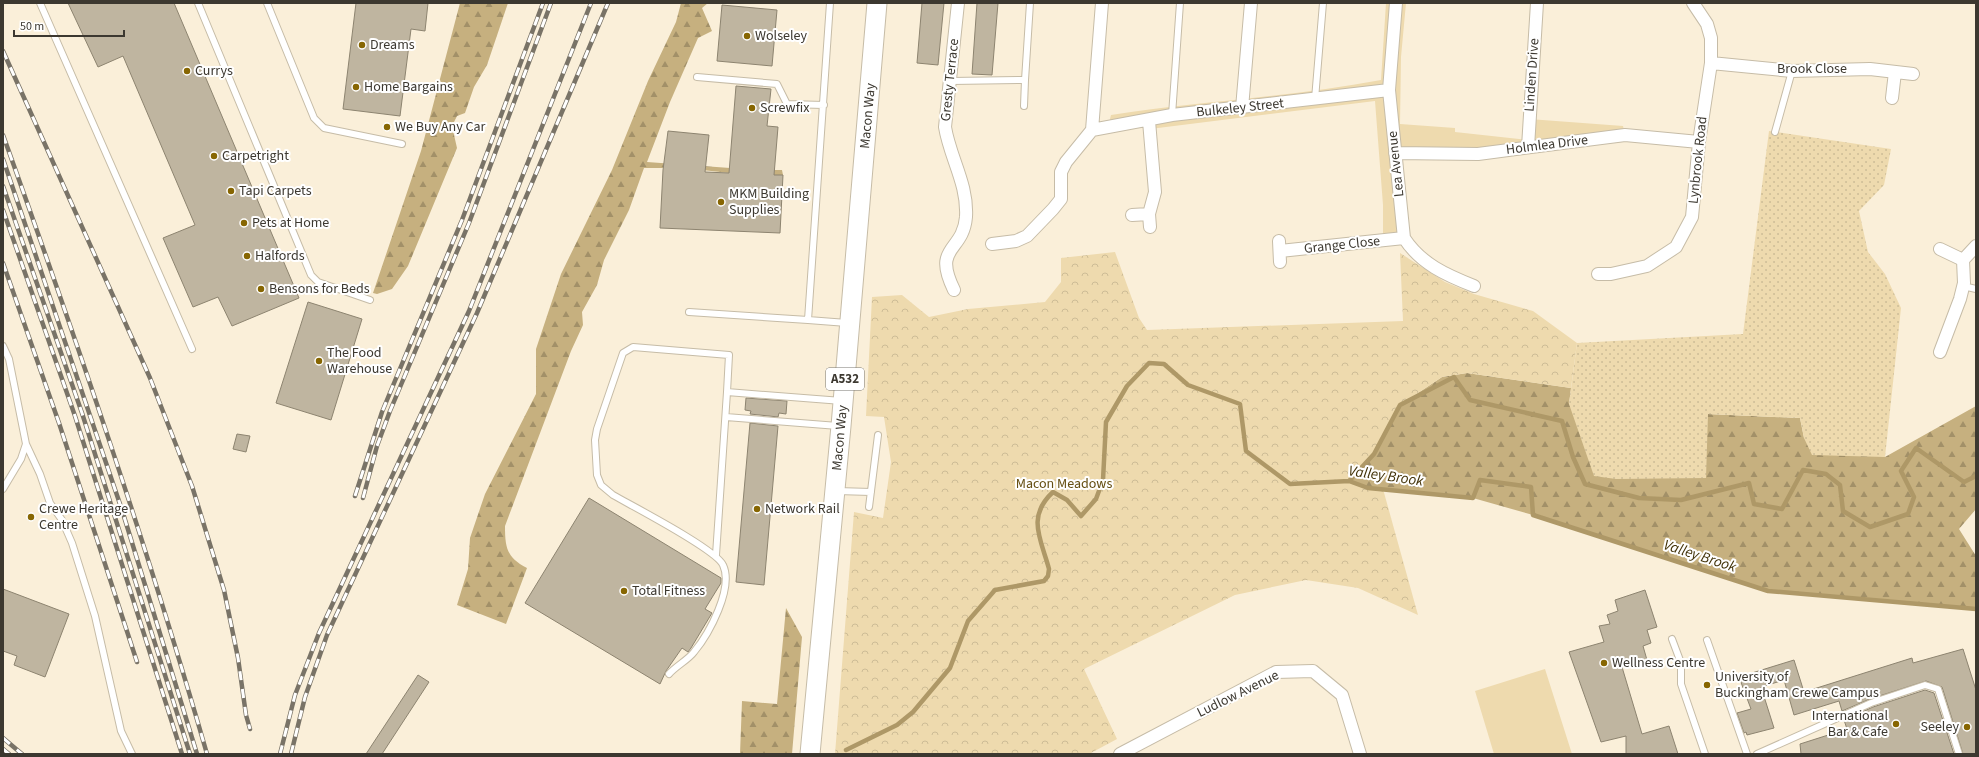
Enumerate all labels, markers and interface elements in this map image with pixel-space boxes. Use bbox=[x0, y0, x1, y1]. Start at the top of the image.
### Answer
scale bar bbox=[14, 12, 124, 38]
text: 50 m bbox=[20, 18, 44, 35]
place label: Wolseley bbox=[755, 26, 808, 46]
marker: Wolseley bbox=[742, 31, 752, 41]
place label: Dreams bbox=[370, 35, 415, 55]
street label: Gresty Terrace bbox=[936, 38, 964, 122]
street label: Linden Drive bbox=[1519, 38, 1545, 112]
marker: Dreams bbox=[357, 40, 367, 50]
street label: Brook Close bbox=[1777, 59, 1847, 79]
place label: Currys bbox=[195, 61, 233, 81]
marker: Currys bbox=[182, 66, 192, 76]
place label: Home Bargains bbox=[364, 77, 453, 97]
marker: Home Bargains bbox=[351, 82, 361, 92]
street label: Macon Way bbox=[855, 82, 881, 150]
street label: Bulkeley Street bbox=[1195, 93, 1285, 123]
place label: Screwfix bbox=[760, 98, 810, 118]
marker: Screwfix bbox=[747, 103, 757, 113]
street label: Lynbrook Road bbox=[1683, 115, 1713, 205]
place label: We Buy Any Car bbox=[395, 117, 486, 137]
marker: We Buy Any Car bbox=[382, 122, 392, 132]
street label: Lea Avenue bbox=[1383, 130, 1409, 198]
street label: Holmlea Drive bbox=[1505, 130, 1589, 160]
place label: Carpetright bbox=[222, 146, 289, 166]
marker: Carpetright bbox=[209, 151, 219, 161]
place label: Tapi Carpets bbox=[239, 181, 312, 201]
place label: MKM Building Supplies bbox=[729, 184, 809, 220]
marker: Tapi Carpets bbox=[226, 186, 236, 196]
marker: MKM Building Supplies bbox=[716, 197, 726, 207]
place label: Pets at Home bbox=[252, 213, 329, 233]
marker: Pets at Home bbox=[239, 218, 249, 228]
street label: Grange Close bbox=[1303, 231, 1381, 259]
place label: Halfords bbox=[255, 246, 305, 266]
marker: Halfords bbox=[242, 251, 252, 261]
place label: Bensons for Beds bbox=[269, 279, 370, 299]
marker: Bensons for Beds bbox=[256, 284, 266, 294]
place label: The Food Warehouse bbox=[327, 343, 392, 379]
marker: The Food Warehouse bbox=[314, 356, 324, 366]
road number: A532 bbox=[826, 368, 864, 390]
street label: Macon Way bbox=[827, 404, 853, 472]
water label: Valley Brook bbox=[1347, 460, 1426, 492]
park label: Macon Meadows bbox=[1016, 474, 1112, 494]
place label: Crewe Heritage Centre bbox=[39, 499, 128, 535]
place label: Network Rail bbox=[765, 499, 840, 519]
marker: Network Rail bbox=[752, 504, 762, 514]
marker: Crewe Heritage Centre bbox=[26, 512, 36, 522]
water label: Valley Brook bbox=[1661, 534, 1740, 578]
place label: Total Fitness bbox=[632, 581, 705, 601]
marker: Total Fitness bbox=[619, 586, 629, 596]
place label: Wellness Centre bbox=[1612, 653, 1705, 673]
marker: Wellness Centre bbox=[1599, 658, 1609, 668]
street label: Ludlow Avenue bbox=[1194, 665, 1283, 723]
place label: University of Buckingham Crewe Campus bbox=[1715, 667, 1879, 703]
marker: University of Buckingham Crewe Campus bbox=[1702, 680, 1712, 690]
place label: International Bar & Cafe bbox=[1812, 706, 1888, 742]
place label: Seeley bbox=[1921, 717, 1959, 737]
marker: International Bar & Cafe bbox=[1891, 719, 1901, 729]
marker: Seeley bbox=[1962, 722, 1972, 732]

